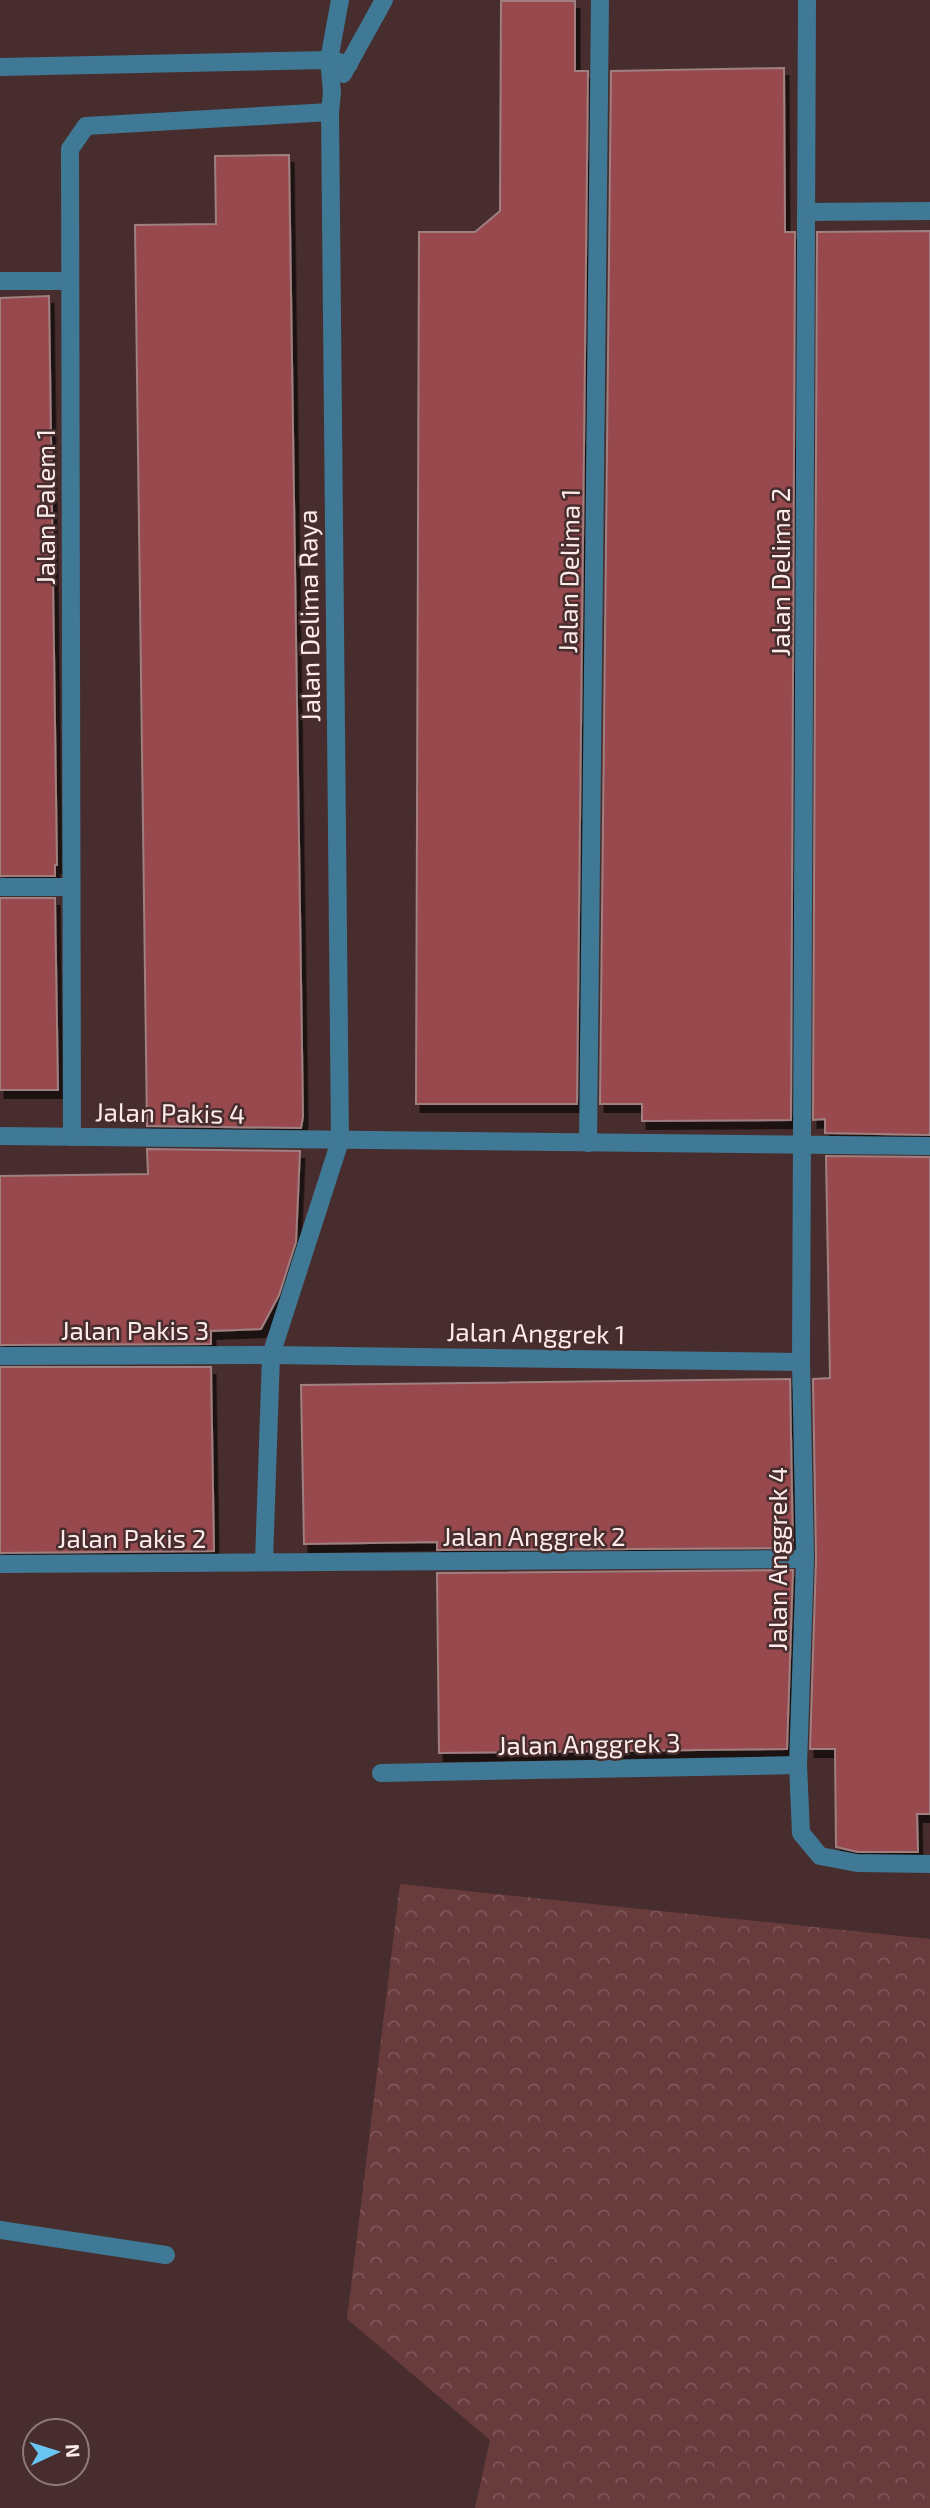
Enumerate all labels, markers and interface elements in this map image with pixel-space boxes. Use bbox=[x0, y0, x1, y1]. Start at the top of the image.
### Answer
street label: Jalan Palem 1 bbox=[29, 429, 60, 585]
street label: Jalan Delima 1 bbox=[551, 488, 585, 654]
street label: Jalan Delima 2 bbox=[764, 488, 795, 656]
street label: Jalan Delima Raya bbox=[291, 509, 325, 723]
street label: Jalan Pakis 4 bbox=[95, 1095, 245, 1129]
street label: Jalan Pakis 3 bbox=[61, 1314, 209, 1345]
street label: Jalan Anggrek 1 bbox=[446, 1315, 626, 1349]
street label: Jalan Anggrek 4 bbox=[761, 1467, 792, 1651]
street label: Jalan Anggrek 2 bbox=[442, 1520, 626, 1551]
street label: Jalan Pakis 2 bbox=[58, 1522, 206, 1553]
street label: Jalan Anggrek 3 bbox=[497, 1726, 681, 1760]
north arrow bbox=[21, 2417, 91, 2487]
text: N bbox=[62, 2443, 85, 2458]

